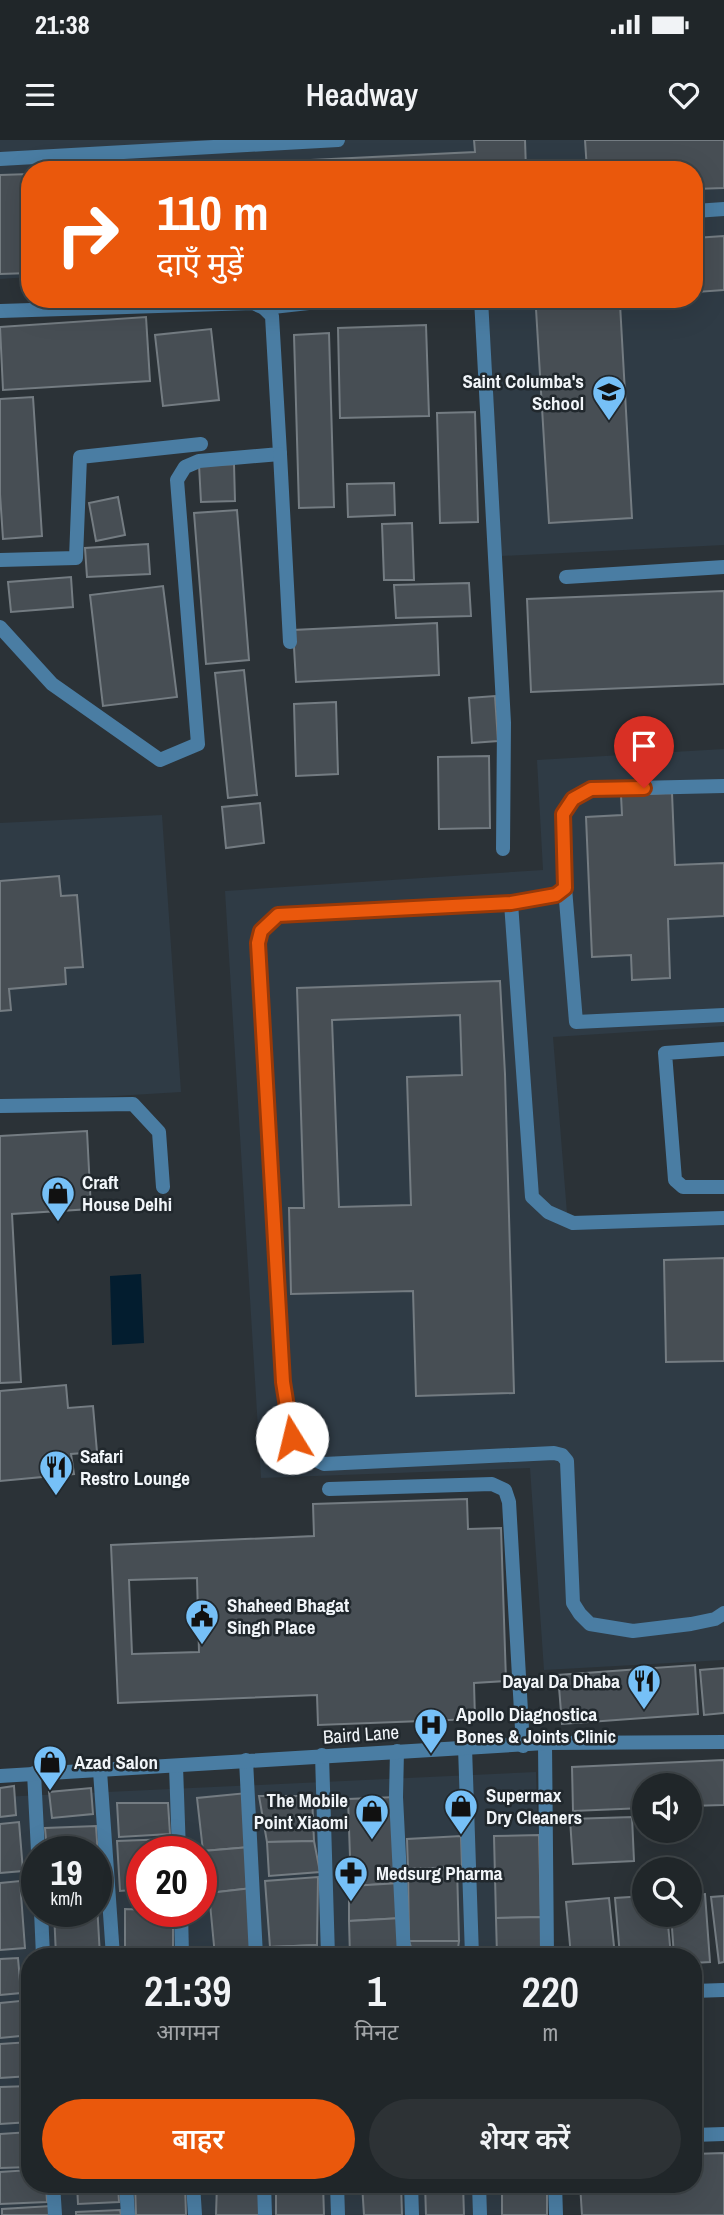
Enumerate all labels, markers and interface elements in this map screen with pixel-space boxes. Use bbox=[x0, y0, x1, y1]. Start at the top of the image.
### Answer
text: 21:38 bbox=[35, 7, 90, 42]
text: Headway bbox=[306, 73, 418, 116]
icon: menu bbox=[21, 76, 59, 114]
icon: heart bbox=[665, 76, 703, 114]
text: 110 m bbox=[157, 179, 269, 245]
icon: right bbox=[42, 189, 133, 280]
text: दाएँ मुड़ें bbox=[157, 242, 244, 285]
place label: Saint Columba's School bbox=[463, 368, 584, 416]
school or university icon: Saint Columba's School bbox=[590, 373, 628, 422]
pin bbox=[614, 716, 674, 788]
icon: arrive bbox=[625, 727, 663, 765]
place label: Craft House Delhi bbox=[82, 1169, 172, 1217]
shop icon: Craft House Delhi bbox=[39, 1174, 77, 1223]
position arrow bbox=[255, 1401, 329, 1475]
place label: Safari Restro Lounge bbox=[80, 1443, 190, 1491]
restaurant icon: Safari Restro Lounge bbox=[37, 1448, 75, 1497]
place label: Shaheed Bhagat Singh Place bbox=[227, 1592, 349, 1640]
public building icon: Shaheed Bhagat Singh Place bbox=[183, 1597, 221, 1646]
restaurant icon: Dayal Da Dhaba bbox=[625, 1662, 663, 1711]
place label: Dayal Da Dhaba bbox=[502, 1668, 620, 1694]
place label: Apollo Diagnostica Bones & Joints Clinic bbox=[456, 1701, 616, 1749]
hospital icon: Apollo Diagnostica Bones & Joints Clinic bbox=[412, 1706, 450, 1755]
street label: Baird Lane bbox=[322, 1718, 400, 1750]
shop icon: Azad Salon bbox=[31, 1743, 69, 1792]
place label: Azad Salon bbox=[74, 1749, 158, 1775]
map controls bbox=[632, 1773, 702, 1927]
button: sound bbox=[632, 1773, 702, 1843]
place label: Supermax Dry Cleaners bbox=[486, 1782, 582, 1830]
place label: The Mobile Point Xiaomi bbox=[254, 1787, 348, 1835]
shop icon: Supermax Dry Cleaners bbox=[442, 1787, 480, 1836]
shop icon: The Mobile Point Xiaomi bbox=[353, 1792, 391, 1841]
speed limit sign: 20 bbox=[126, 1836, 217, 1927]
text: 19 bbox=[51, 1849, 82, 1896]
pharmacy icon: Medsurg Pharma bbox=[332, 1854, 370, 1903]
button: search bbox=[632, 1857, 702, 1927]
place label: Medsurg Pharma bbox=[376, 1860, 503, 1886]
text: km/h bbox=[51, 1886, 83, 1911]
text: 21:39 bbox=[144, 1963, 231, 2019]
text: 1 bbox=[367, 1963, 386, 2019]
text: 220 bbox=[522, 1964, 579, 2020]
text: आगमन bbox=[156, 2016, 219, 2047]
text: मिनट bbox=[354, 2016, 399, 2047]
text: m bbox=[542, 2017, 558, 2048]
button: बाहर bbox=[42, 2099, 355, 2179]
button: शेयर करें bbox=[369, 2099, 681, 2179]

